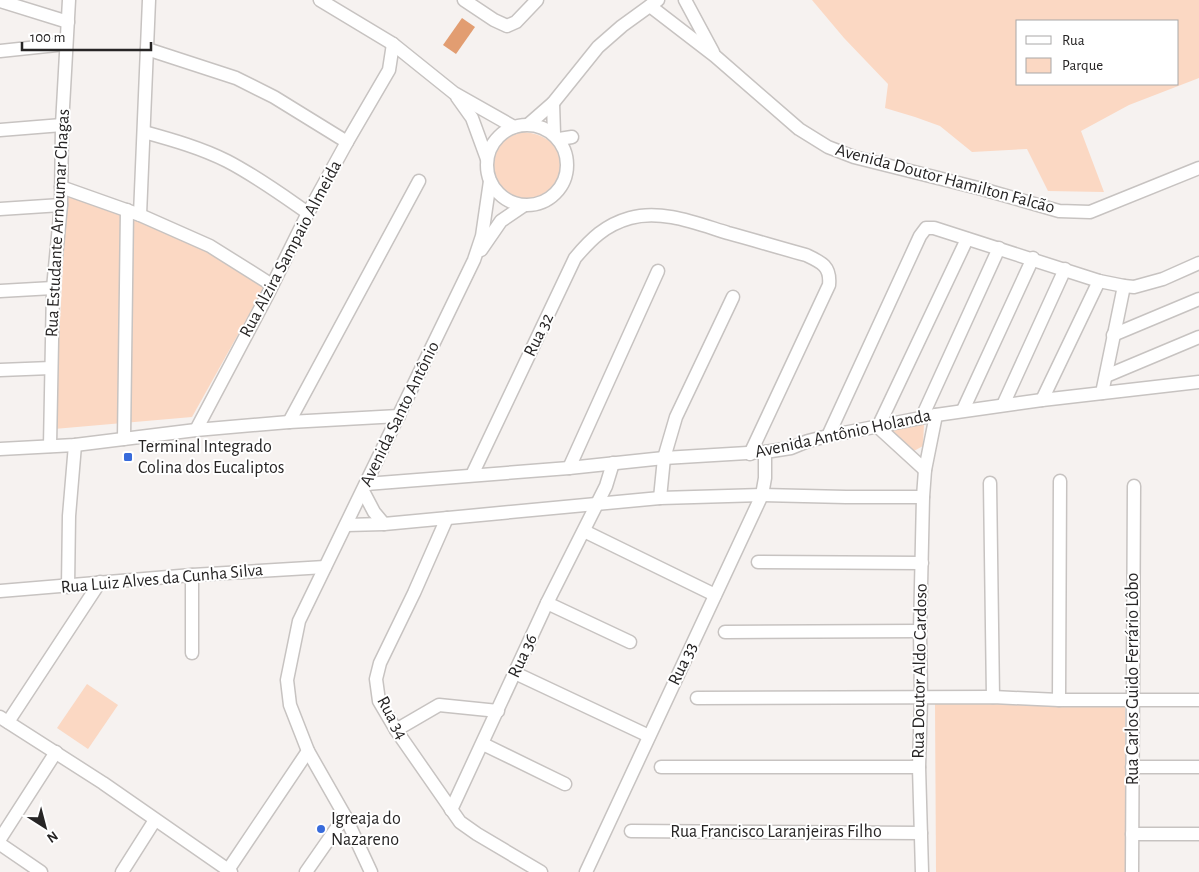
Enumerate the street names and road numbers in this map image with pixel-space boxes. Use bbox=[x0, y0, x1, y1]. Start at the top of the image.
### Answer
street label: Rua Estudante Arnoumar Chagas bbox=[43, 108, 73, 338]
street label: Avenida Doutor Hamilton Falcão bbox=[833, 141, 1057, 217]
street label: Rua Alzira Sampaio Almeida bbox=[237, 158, 345, 340]
street label: Rua 32 bbox=[521, 311, 557, 359]
street label: Avenida Santo Antônio bbox=[357, 338, 443, 489]
street label: Avenida Antônio Holanda bbox=[753, 407, 933, 461]
street label: Rua Luiz Alves da Cunha Silva bbox=[60, 561, 264, 597]
street label: Rua Carlos Guido Ferrário Lôbo bbox=[1124, 573, 1142, 785]
street label: Rua Doutor Aldo Cardoso bbox=[909, 583, 931, 759]
street label: Rua 36 bbox=[505, 631, 541, 681]
street label: Rua 33 bbox=[665, 640, 701, 688]
street label: Rua 34 bbox=[373, 693, 411, 743]
street label: Rua Francisco Laranjeiras Filho bbox=[670, 823, 882, 841]

